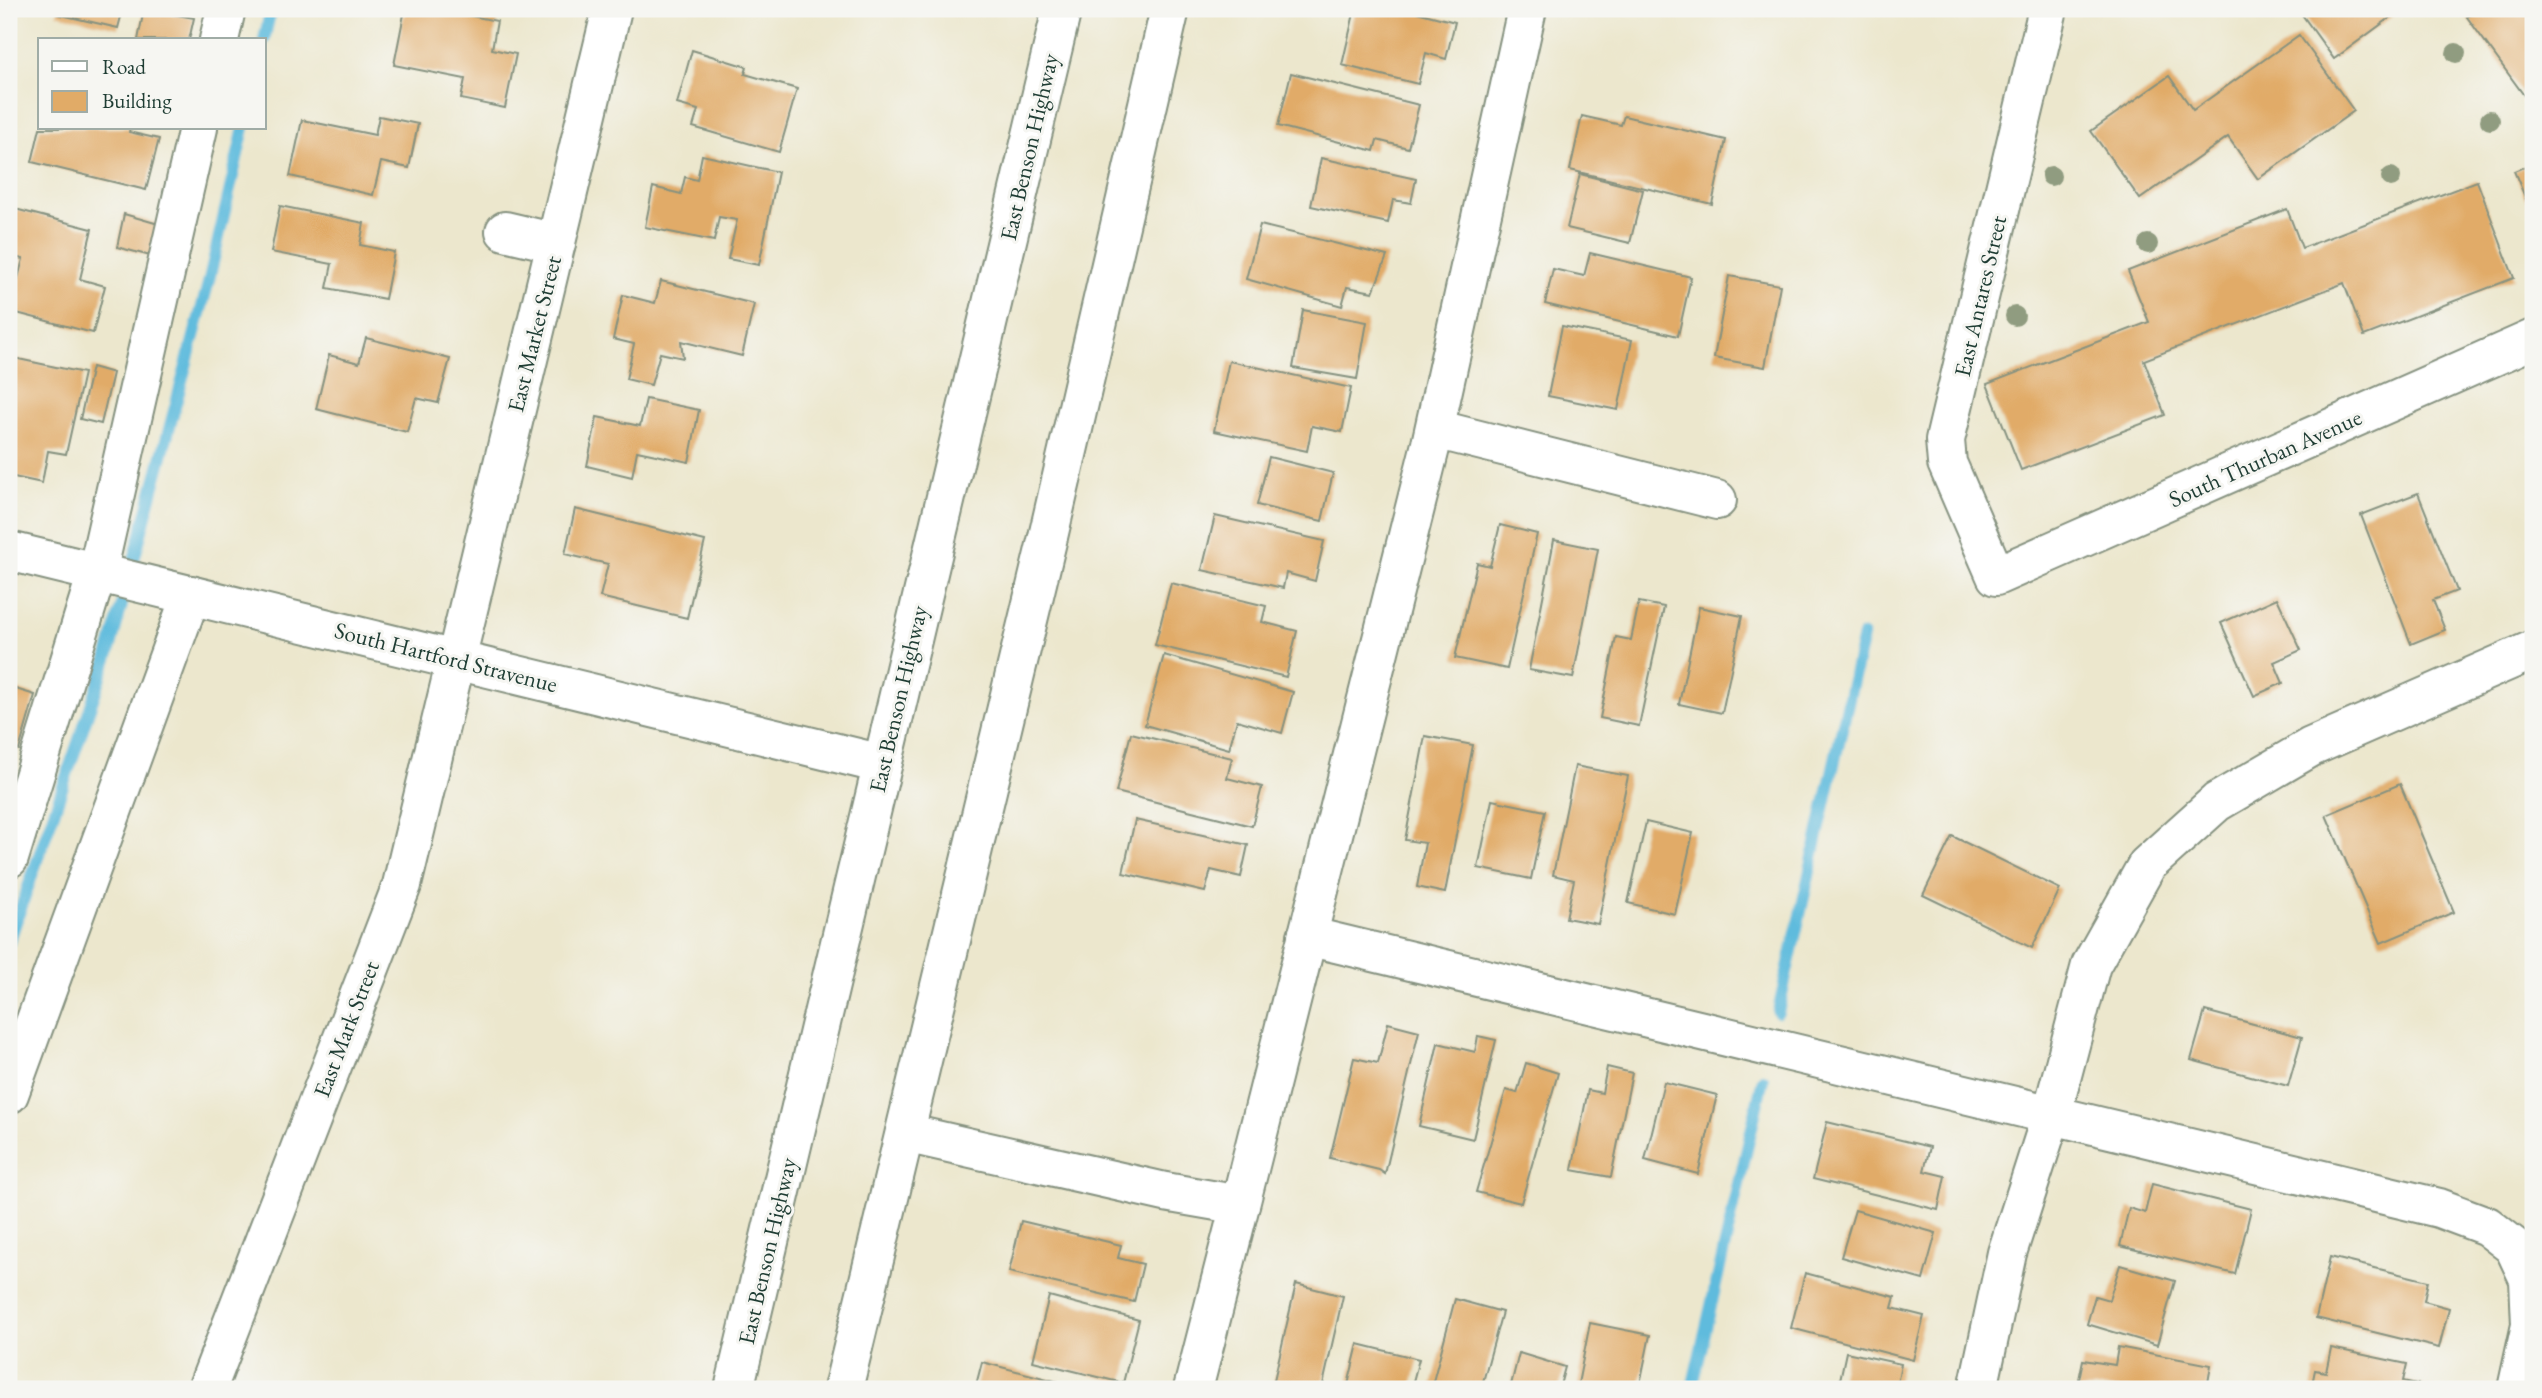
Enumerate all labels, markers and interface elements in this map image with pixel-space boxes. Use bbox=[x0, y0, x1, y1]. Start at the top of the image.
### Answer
legend bbox=[38, 38, 266, 130]
street label: East Benson Highway bbox=[993, 50, 1065, 243]
text: Road bbox=[102, 53, 146, 80]
text: Building bbox=[102, 87, 172, 114]
street label: East Antares Street bbox=[1947, 212, 2013, 380]
street label: East Market Street bbox=[500, 252, 568, 415]
street label: South Thurban Avenue bbox=[2164, 402, 2366, 514]
street label: East Benson Highway bbox=[862, 602, 934, 795]
street label: South Hartford Stravenue bbox=[331, 615, 561, 699]
street label: East Mark Street bbox=[306, 956, 386, 1102]
street label: East Benson Highway bbox=[731, 1154, 803, 1347]

